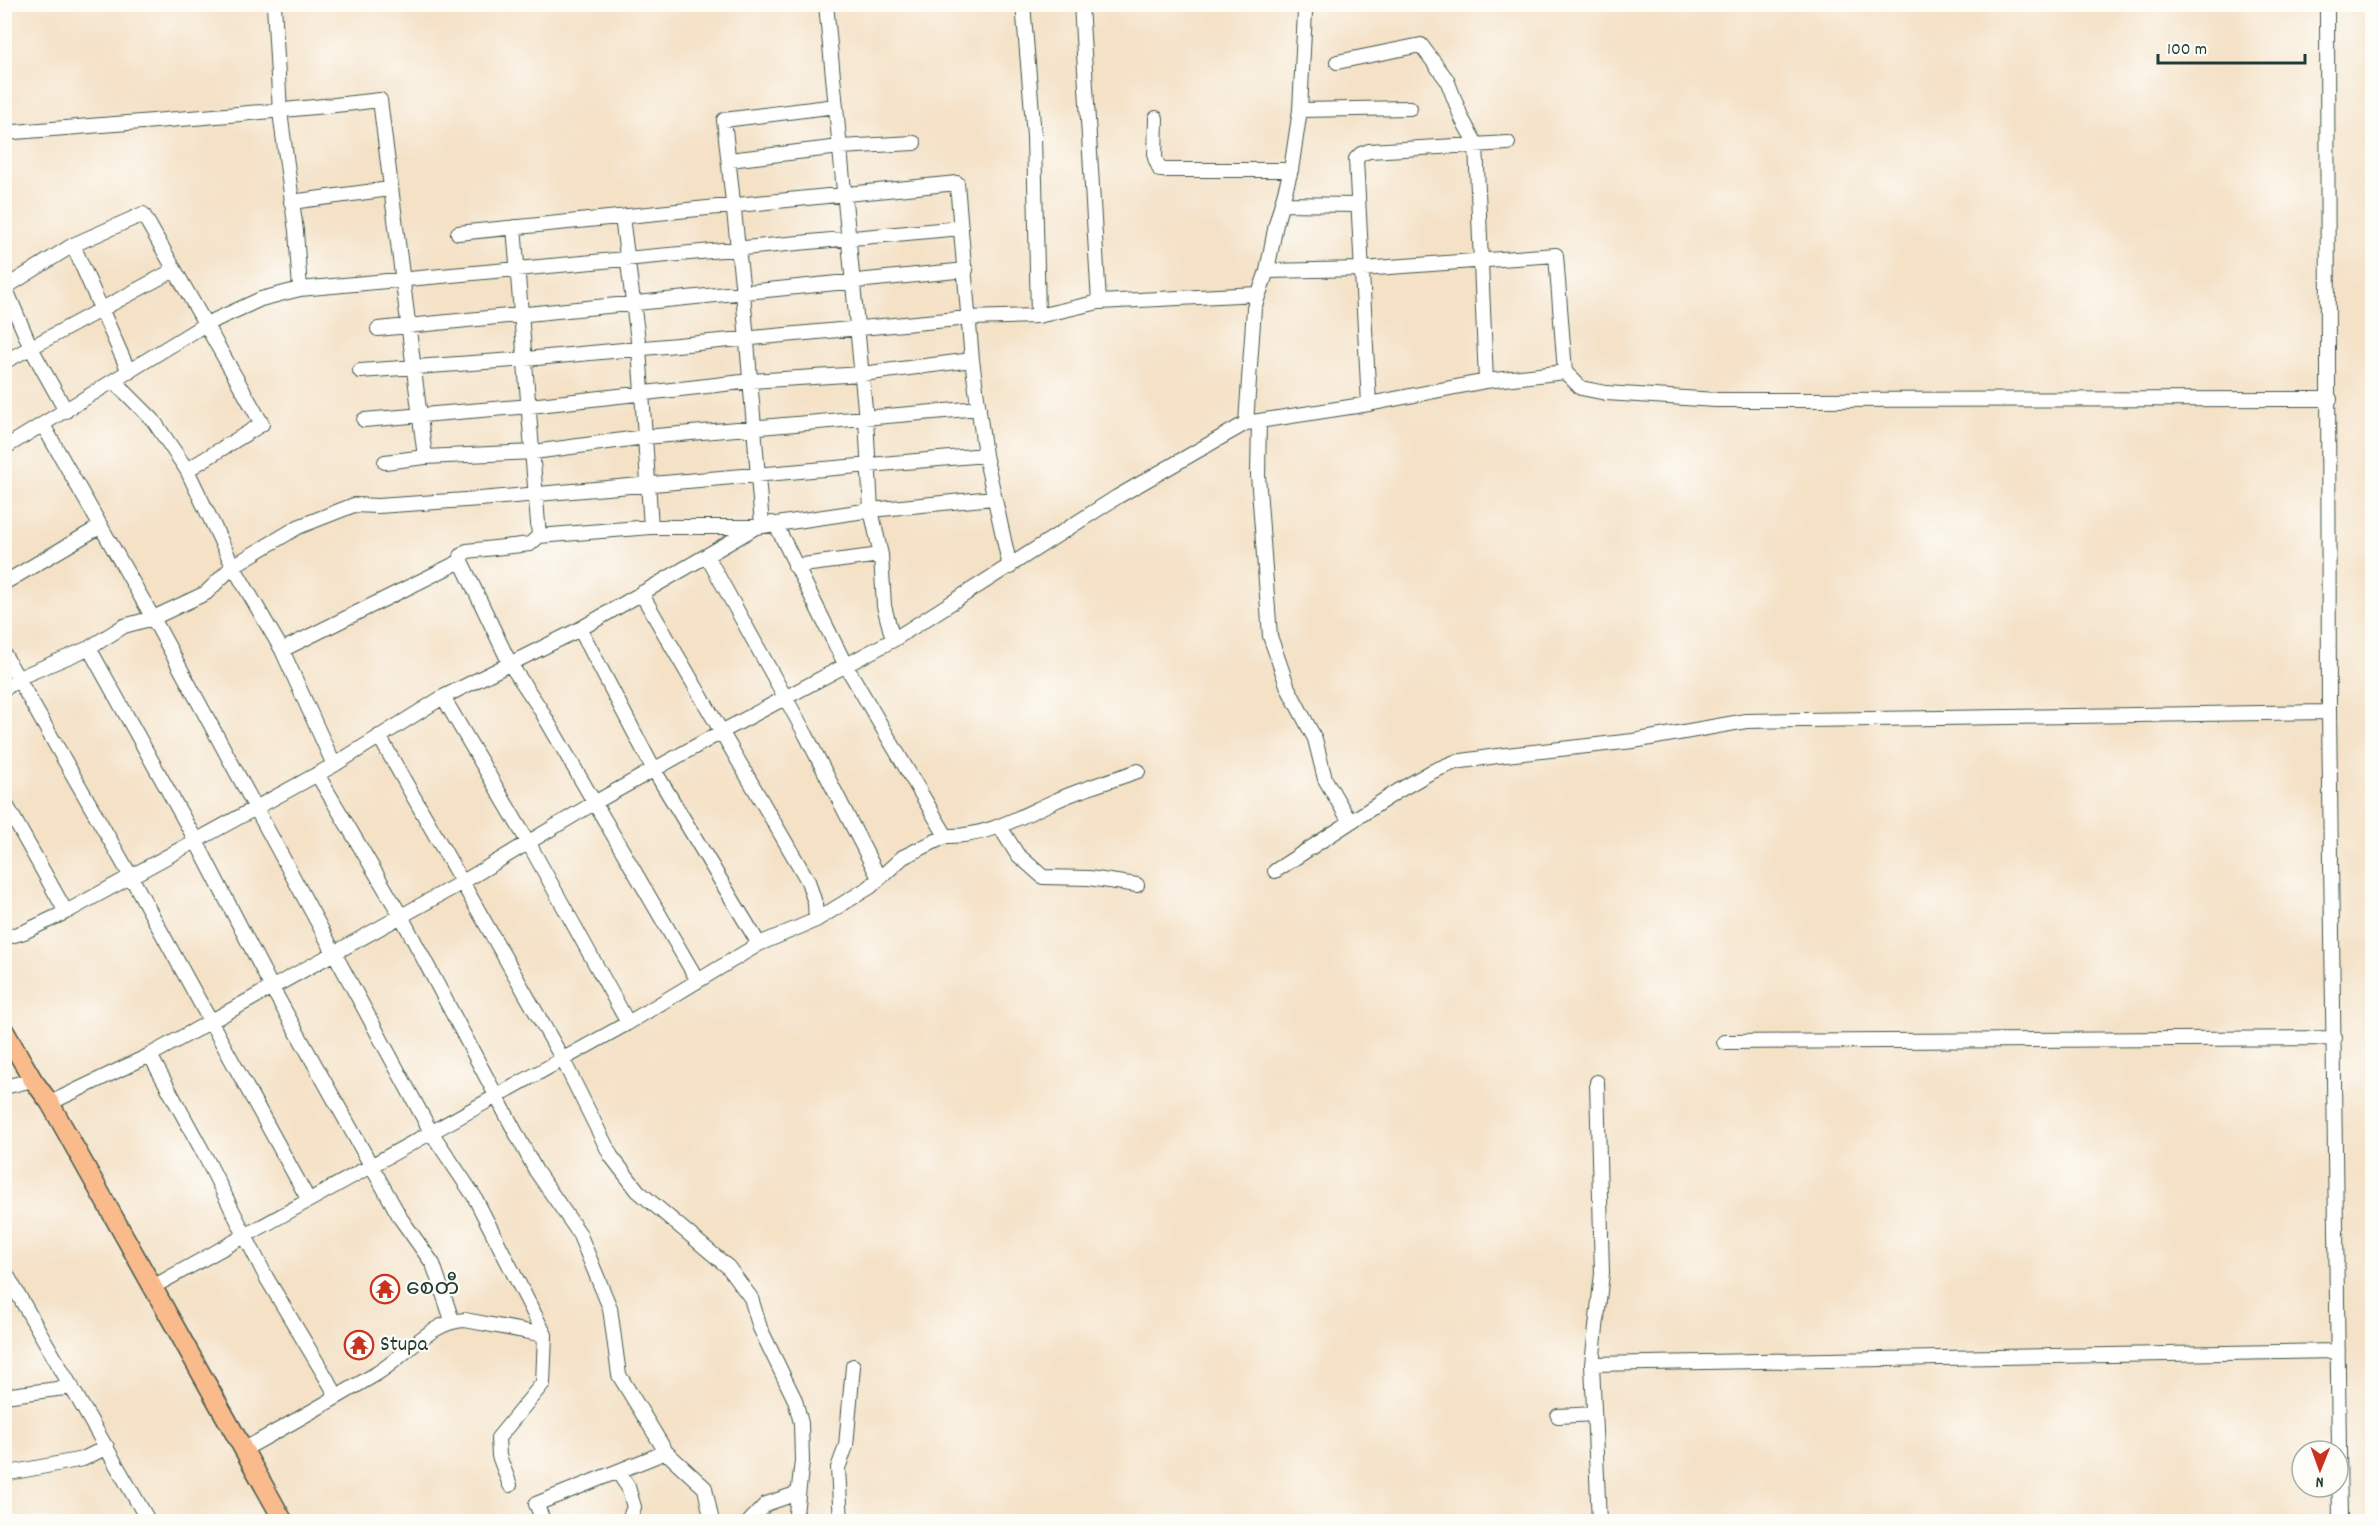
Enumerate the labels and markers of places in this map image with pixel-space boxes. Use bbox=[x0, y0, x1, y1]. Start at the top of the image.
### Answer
place label: စေတီ bbox=[406, 1271, 459, 1305]
temple icon: စေတီ bbox=[369, 1273, 401, 1305]
temple icon: Stupa bbox=[343, 1329, 375, 1361]
place label: Stupa bbox=[380, 1330, 428, 1361]

